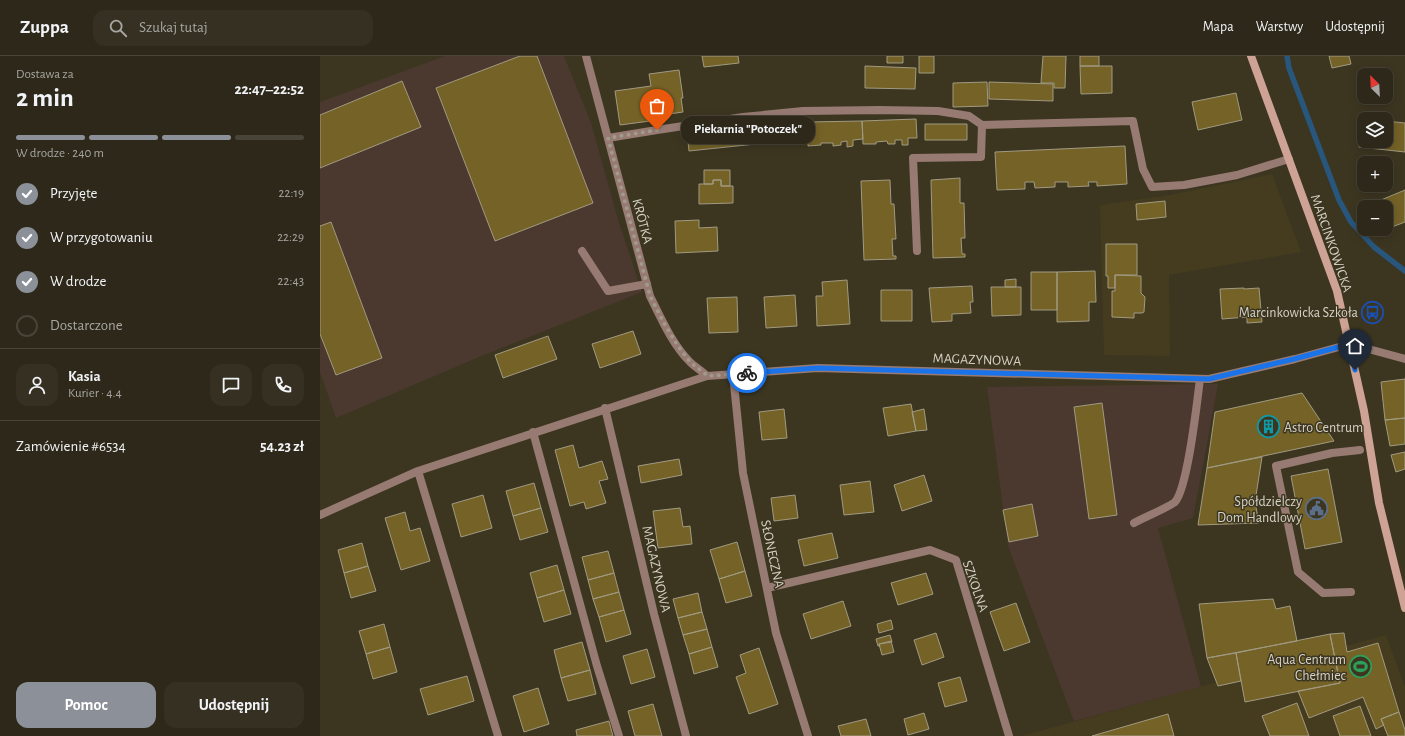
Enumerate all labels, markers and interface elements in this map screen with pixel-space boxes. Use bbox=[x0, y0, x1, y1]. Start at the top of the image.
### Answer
search box bbox=[93, 10, 373, 46]
icon: search bbox=[107, 17, 129, 39]
text: Zuppa bbox=[20, 18, 69, 37]
text: Szukaj tutaj bbox=[139, 20, 208, 35]
text: Mapa bbox=[1203, 20, 1234, 34]
text: Warstwy bbox=[1256, 20, 1303, 34]
text: Udostępnij bbox=[1325, 20, 1385, 34]
text: Dostawa za bbox=[16, 68, 74, 81]
north arrow bbox=[1357, 68, 1393, 104]
map controls bbox=[1357, 68, 1393, 236]
text: 22:47–22:52 bbox=[234, 82, 304, 97]
text: 2 min bbox=[16, 85, 74, 111]
pin bbox=[640, 89, 674, 130]
icon: bag bbox=[646, 95, 668, 117]
button: layers bbox=[1357, 112, 1393, 148]
callout: Piekarnia "Potoczek" bbox=[681, 116, 815, 144]
text: Piekarnia "Potoczek" bbox=[694, 123, 802, 136]
text: W drodze · 240 m bbox=[16, 147, 104, 160]
button: + bbox=[1357, 156, 1393, 192]
icon: check bbox=[16, 183, 38, 205]
text: Przyjęte bbox=[50, 186, 97, 201]
text: 22:19 bbox=[279, 187, 304, 200]
street label: MARCINKOWICKA bbox=[1308, 193, 1354, 294]
street label: KRÓTKA bbox=[629, 196, 658, 245]
button: − bbox=[1357, 200, 1393, 236]
icon: check bbox=[16, 227, 38, 249]
text: W przygotowaniu bbox=[50, 230, 153, 245]
text: 22:29 bbox=[277, 231, 304, 244]
icon: check bbox=[16, 271, 38, 293]
text: W drodze bbox=[50, 274, 107, 289]
text: 22:43 bbox=[278, 275, 304, 288]
bus stop icon: Marcinkowicka Szkoła bbox=[1360, 299, 1386, 325]
place label: Marcinkowicka Szkoła bbox=[1239, 306, 1359, 320]
text: Dostarczone bbox=[50, 318, 123, 333]
pin bbox=[1338, 329, 1372, 370]
icon: home bbox=[1344, 335, 1366, 357]
street label: MAGAZYNOWA bbox=[932, 351, 1021, 369]
courier bbox=[727, 353, 767, 393]
icon: bike bbox=[736, 362, 758, 384]
button: person bbox=[16, 364, 58, 406]
button: chat bbox=[210, 364, 252, 406]
button: phone bbox=[262, 364, 304, 406]
text: Kasia bbox=[68, 369, 101, 384]
text: Kurier · 4.4 bbox=[68, 387, 122, 400]
building icon: Astro Centrum bbox=[1255, 414, 1281, 440]
place label: Astro Centrum bbox=[1284, 421, 1363, 435]
text: Zamówienie #6534 bbox=[16, 439, 126, 454]
text: 54.23 zł bbox=[260, 439, 304, 454]
place label: Spółdzielczy Dom Handlowy bbox=[1217, 495, 1302, 525]
public building icon: Spółdzielczy Dom Handlowy bbox=[1304, 496, 1330, 522]
street label: SŁONECZNA bbox=[758, 519, 786, 590]
street label: MAGAZYNOWA bbox=[639, 525, 673, 614]
street label: SZKOLNA bbox=[960, 559, 990, 614]
place label: Aqua Centrum Chełmiec bbox=[1267, 653, 1347, 683]
sports icon: Aqua Centrum Chełmiec bbox=[1348, 654, 1374, 680]
button: Pomoc bbox=[16, 682, 156, 728]
button: Udostępnij bbox=[164, 682, 304, 728]

